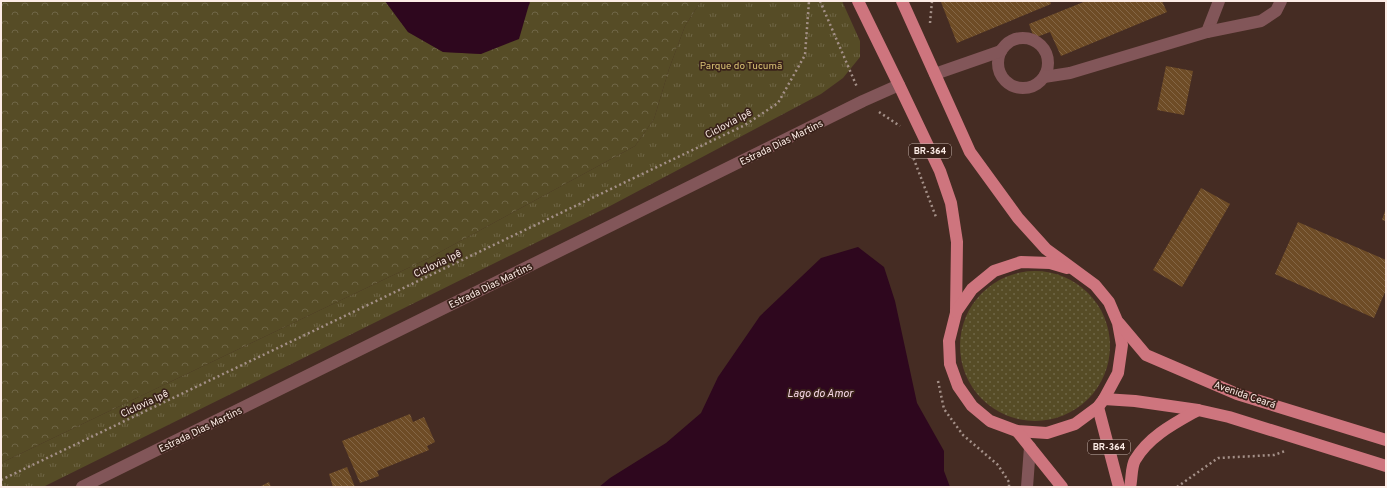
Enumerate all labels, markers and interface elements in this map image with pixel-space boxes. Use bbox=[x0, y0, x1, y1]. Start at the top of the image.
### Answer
park label: Parque do Tucumã bbox=[700, 60, 782, 73]
street label: Ciclovia Ipê bbox=[703, 107, 754, 142]
street label: Estrada Dias Martins bbox=[738, 117, 826, 169]
road number: BR-364 bbox=[909, 144, 951, 158]
street label: Ciclovia Ipê bbox=[412, 248, 464, 281]
street label: Estrada Dias Martins bbox=[447, 260, 535, 312]
street label: Avenida Ceará bbox=[1212, 379, 1277, 412]
water label: Lago do Amor bbox=[787, 387, 854, 401]
street label: Ciclovia Ipê bbox=[119, 388, 171, 421]
street label: Estrada Dias Martins bbox=[157, 404, 245, 456]
road number: BR-364 bbox=[1088, 440, 1130, 454]

